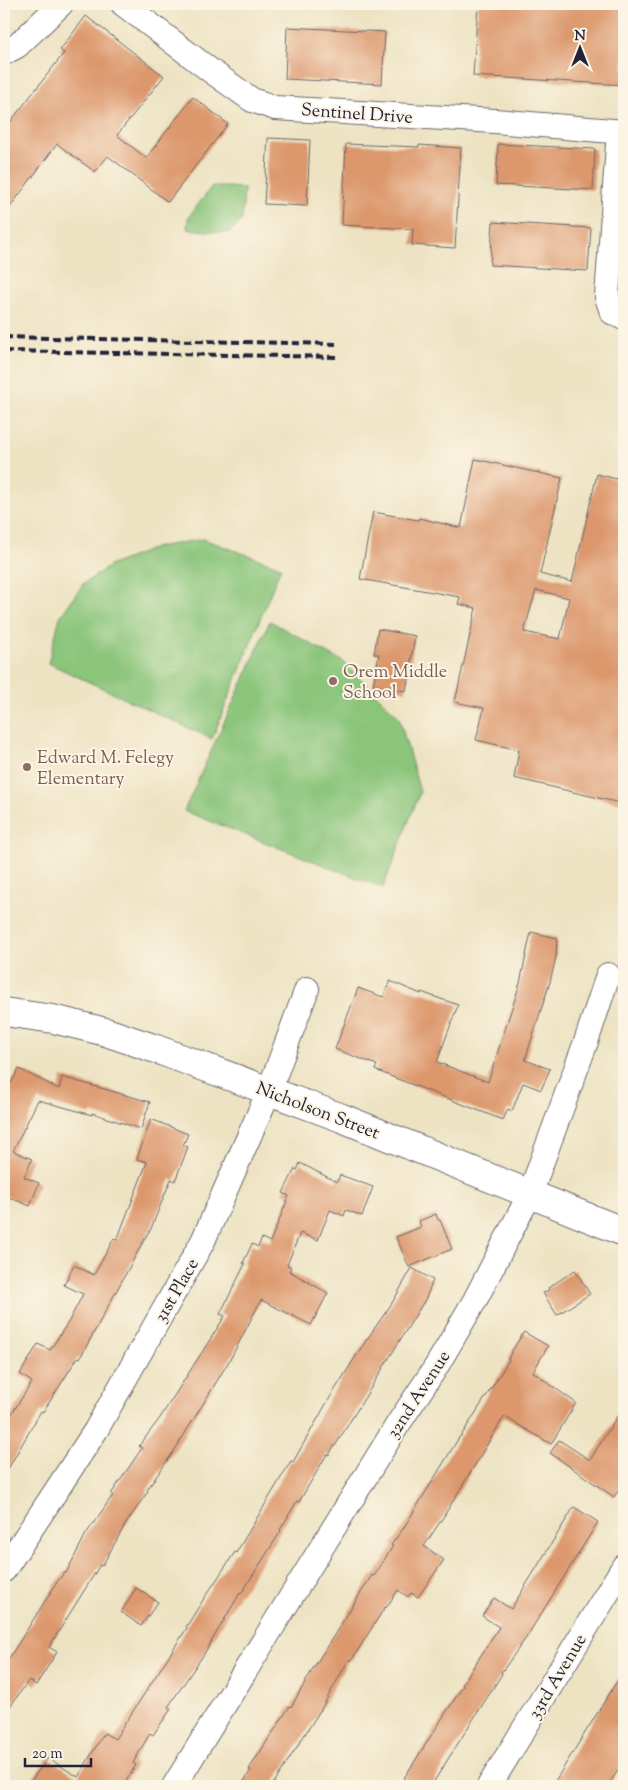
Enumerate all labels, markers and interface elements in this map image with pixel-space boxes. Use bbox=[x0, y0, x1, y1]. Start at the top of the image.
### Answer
north arrow bbox=[556, 22, 606, 72]
text: N bbox=[574, 27, 586, 47]
street label: Sentinel Drive bbox=[300, 98, 414, 132]
place label: Orem Middle School bbox=[343, 660, 447, 707]
marker: Orem Middle School bbox=[327, 675, 339, 687]
place label: Edward M. Felegy Elementary bbox=[37, 746, 174, 793]
marker: Edward M. Felegy Elementary bbox=[21, 761, 33, 773]
street label: Nicholson Street bbox=[252, 1076, 383, 1147]
street label: 31st Place bbox=[149, 1254, 207, 1328]
street label: 32nd Avenue bbox=[381, 1346, 458, 1444]
street label: 33rd Avenue bbox=[523, 1629, 594, 1725]
scale bar bbox=[25, 1735, 91, 1767]
text: 20 m bbox=[32, 1744, 63, 1765]

